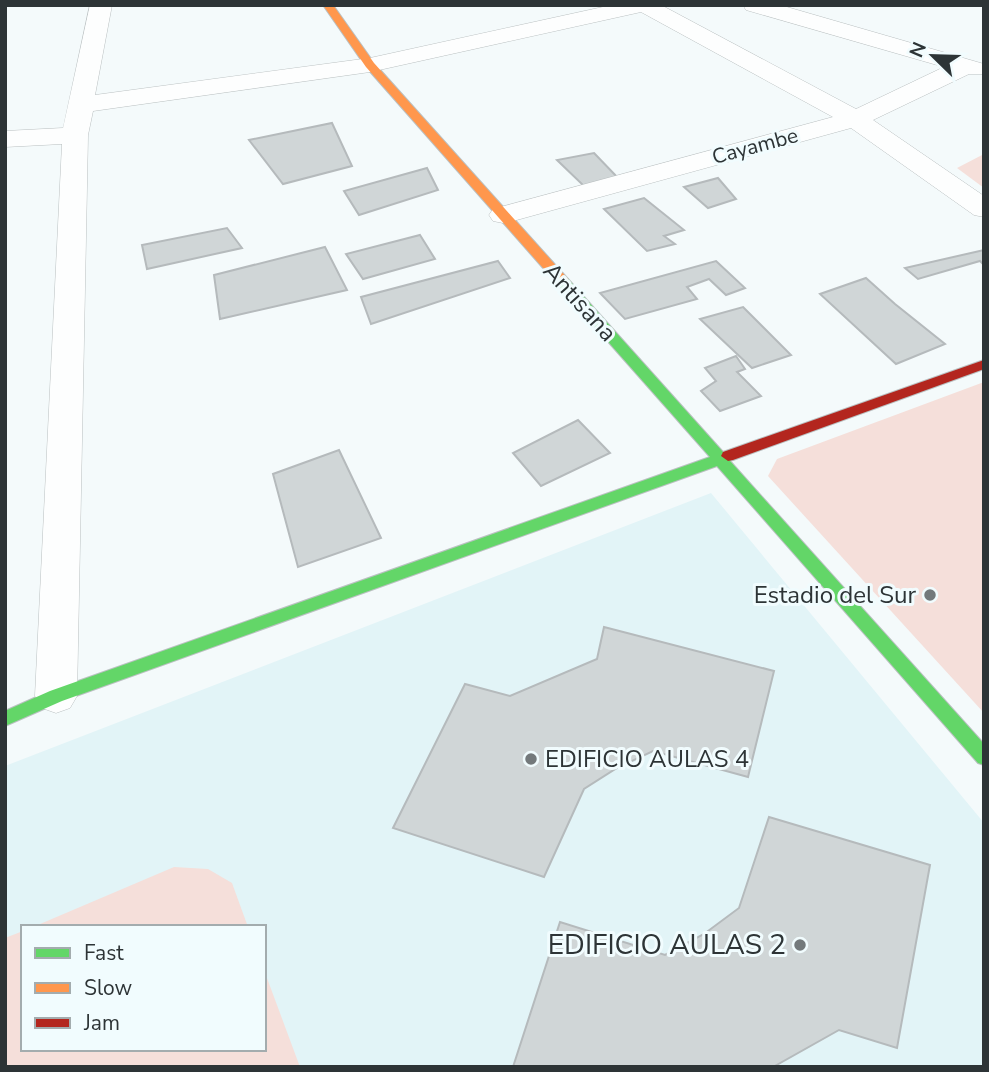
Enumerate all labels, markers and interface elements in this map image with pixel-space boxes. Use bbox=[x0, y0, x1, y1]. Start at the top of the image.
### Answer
north arrow bbox=[898, 21, 968, 91]
text: N bbox=[904, 38, 933, 61]
street label: Cayambe bbox=[709, 121, 801, 171]
street label: Antisana bbox=[536, 256, 624, 348]
place label: Estadio del Sur bbox=[754, 579, 916, 611]
marker: Estadio del Sur bbox=[922, 587, 938, 603]
place label: EDIFICIO AULAS 4 bbox=[545, 743, 749, 775]
marker: EDIFICIO AULAS 4 bbox=[523, 751, 539, 767]
legend bbox=[21, 925, 266, 1051]
place label: EDIFICIO AULAS 2 bbox=[548, 926, 786, 964]
marker: EDIFICIO AULAS 2 bbox=[792, 937, 808, 953]
text: Fast bbox=[84, 939, 124, 967]
text: Slow bbox=[84, 974, 133, 1002]
text: Jam bbox=[83, 1009, 120, 1037]

